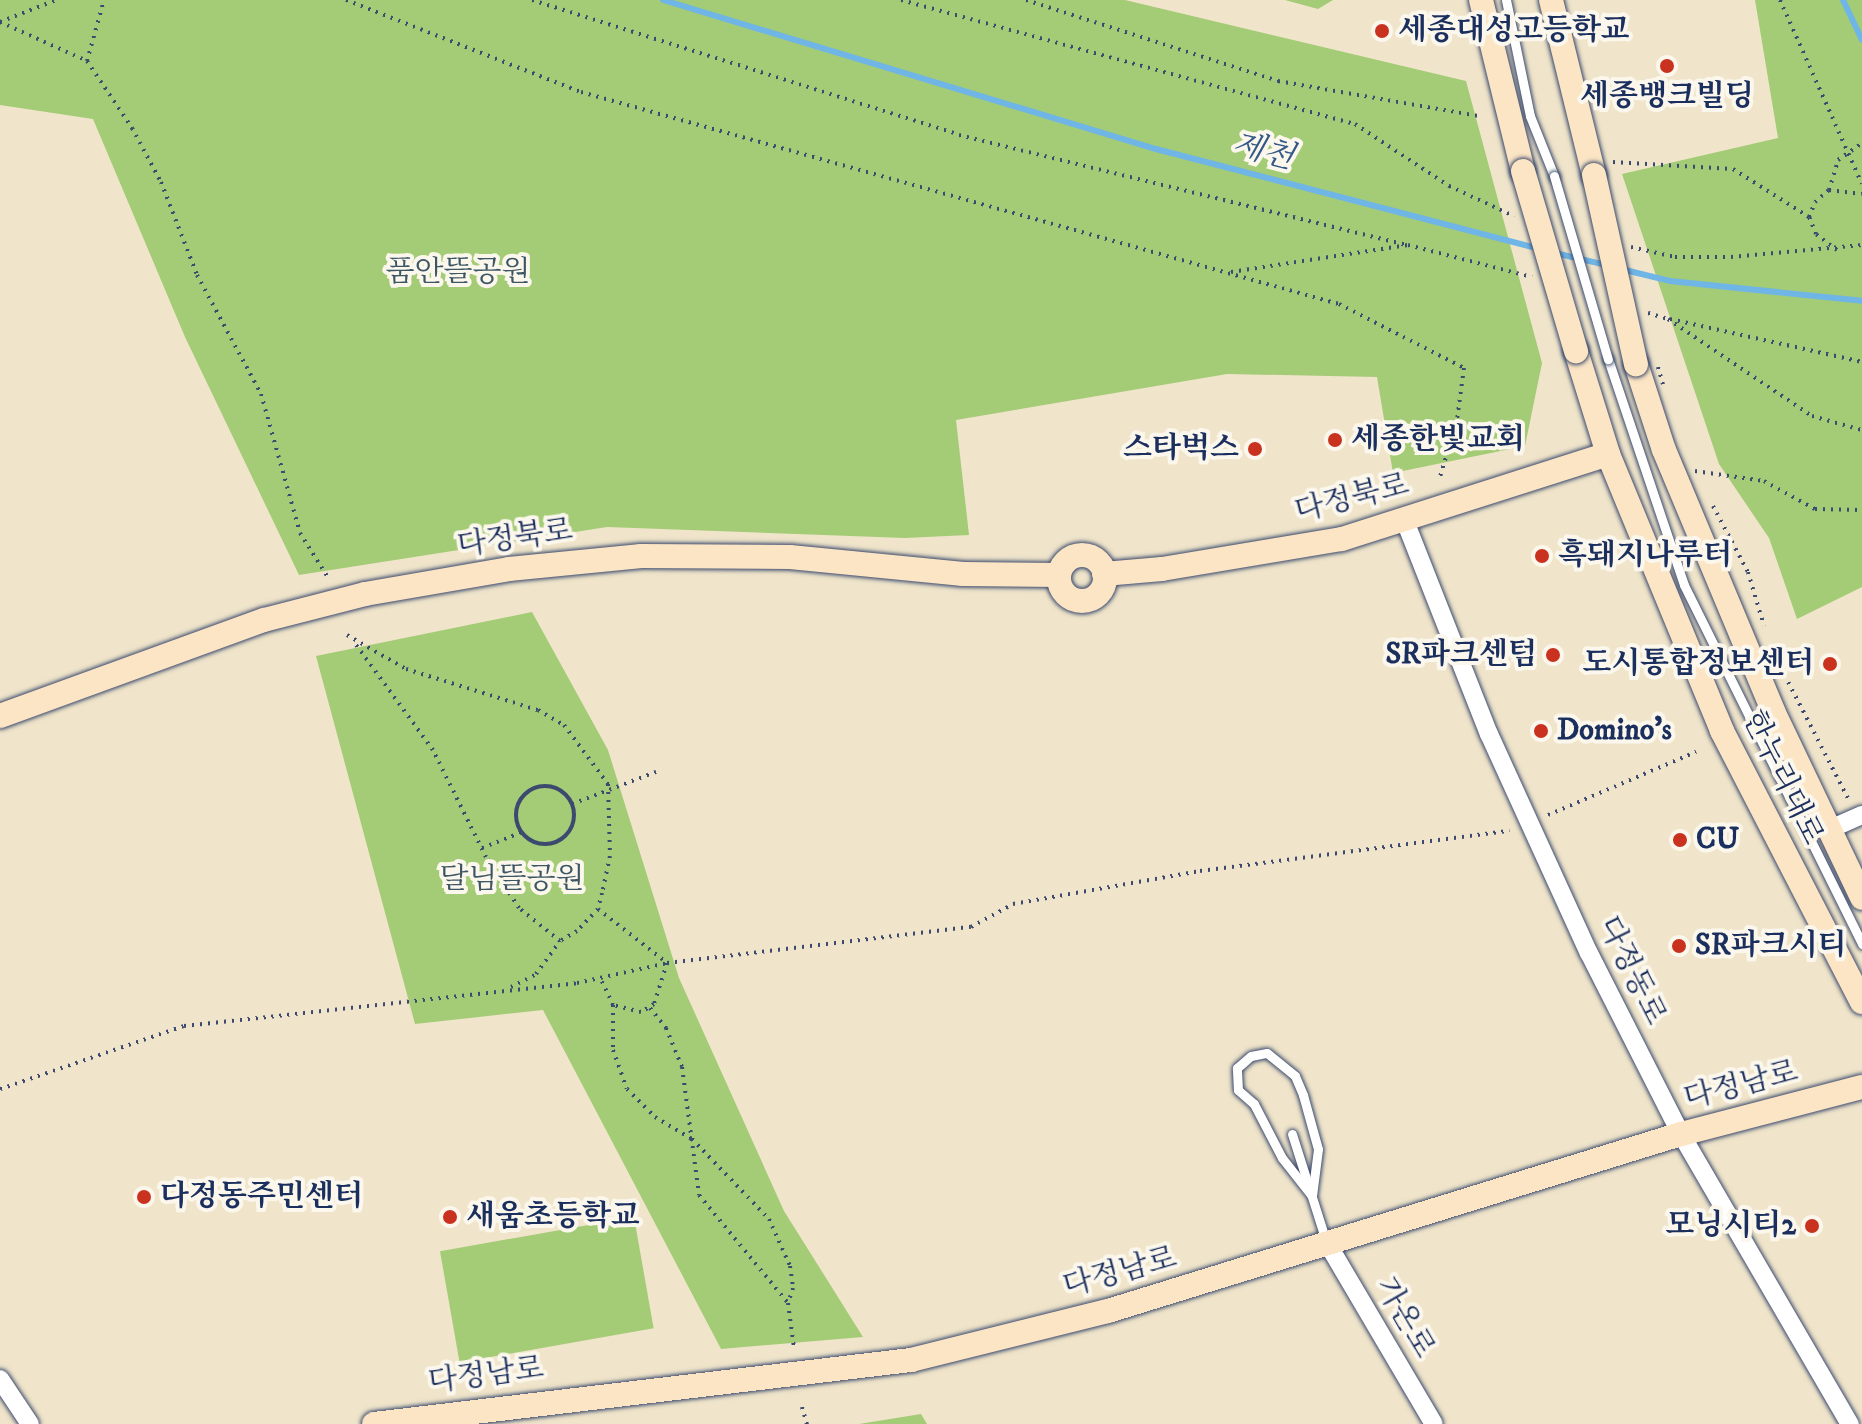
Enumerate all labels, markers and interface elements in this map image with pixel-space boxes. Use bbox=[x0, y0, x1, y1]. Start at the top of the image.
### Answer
place label: 세종대성고등학교 bbox=[1398, 13, 1630, 49]
marker: 세종대성고등학교 bbox=[1373, 22, 1391, 40]
marker: 세종뱅크빌딩 bbox=[1658, 57, 1676, 75]
place label: 세종뱅크빌딩 bbox=[1580, 79, 1754, 115]
water label: 제천 bbox=[1228, 125, 1298, 179]
park label: 품안뜰공원 bbox=[386, 255, 530, 291]
place label: 세종한빛교회 bbox=[1351, 422, 1525, 458]
place label: 스타벅스 bbox=[1123, 431, 1239, 467]
marker: 세종한빛교회 bbox=[1326, 431, 1344, 449]
marker: 스타벅스 bbox=[1246, 440, 1264, 458]
street label: 다정북로 bbox=[1291, 468, 1413, 530]
street label: 다정북로 bbox=[455, 513, 575, 565]
place label: 흑돼지나루터 bbox=[1558, 538, 1732, 574]
marker: 흑돼지나루터 bbox=[1533, 547, 1551, 565]
place label: SR파크센텀 bbox=[1385, 637, 1537, 673]
marker: SR파크센텀 bbox=[1544, 646, 1562, 664]
place label: 도시통합정보센터 bbox=[1582, 646, 1814, 682]
marker: 도시통합정보센터 bbox=[1821, 655, 1839, 673]
street label: 한누리대로 bbox=[1734, 705, 1830, 851]
place label: Domino's bbox=[1557, 713, 1672, 749]
marker: Domino's bbox=[1532, 722, 1550, 740]
place label: CU bbox=[1696, 822, 1739, 858]
marker: CU bbox=[1671, 831, 1689, 849]
park label: 달님뜰공원 bbox=[440, 862, 584, 898]
street label: 다정동로 bbox=[1589, 911, 1673, 1031]
place label: SR파크시티 bbox=[1695, 928, 1847, 964]
marker: SR파크시티 bbox=[1670, 937, 1688, 955]
street label: 다정남로 bbox=[1680, 1055, 1802, 1117]
place label: 다정동주민센터 bbox=[160, 1179, 363, 1215]
marker: 다정동주민센터 bbox=[135, 1188, 153, 1206]
place label: 새움초등학교 bbox=[466, 1199, 640, 1235]
marker: 새움초등학교 bbox=[441, 1208, 459, 1226]
place label: 모닝시티2 bbox=[1665, 1208, 1796, 1244]
marker: 모닝시티2 bbox=[1803, 1217, 1821, 1235]
street label: 다정남로 bbox=[1059, 1241, 1181, 1305]
street label: 가온로 bbox=[1367, 1271, 1441, 1365]
street label: 다정남로 bbox=[426, 1351, 546, 1401]

